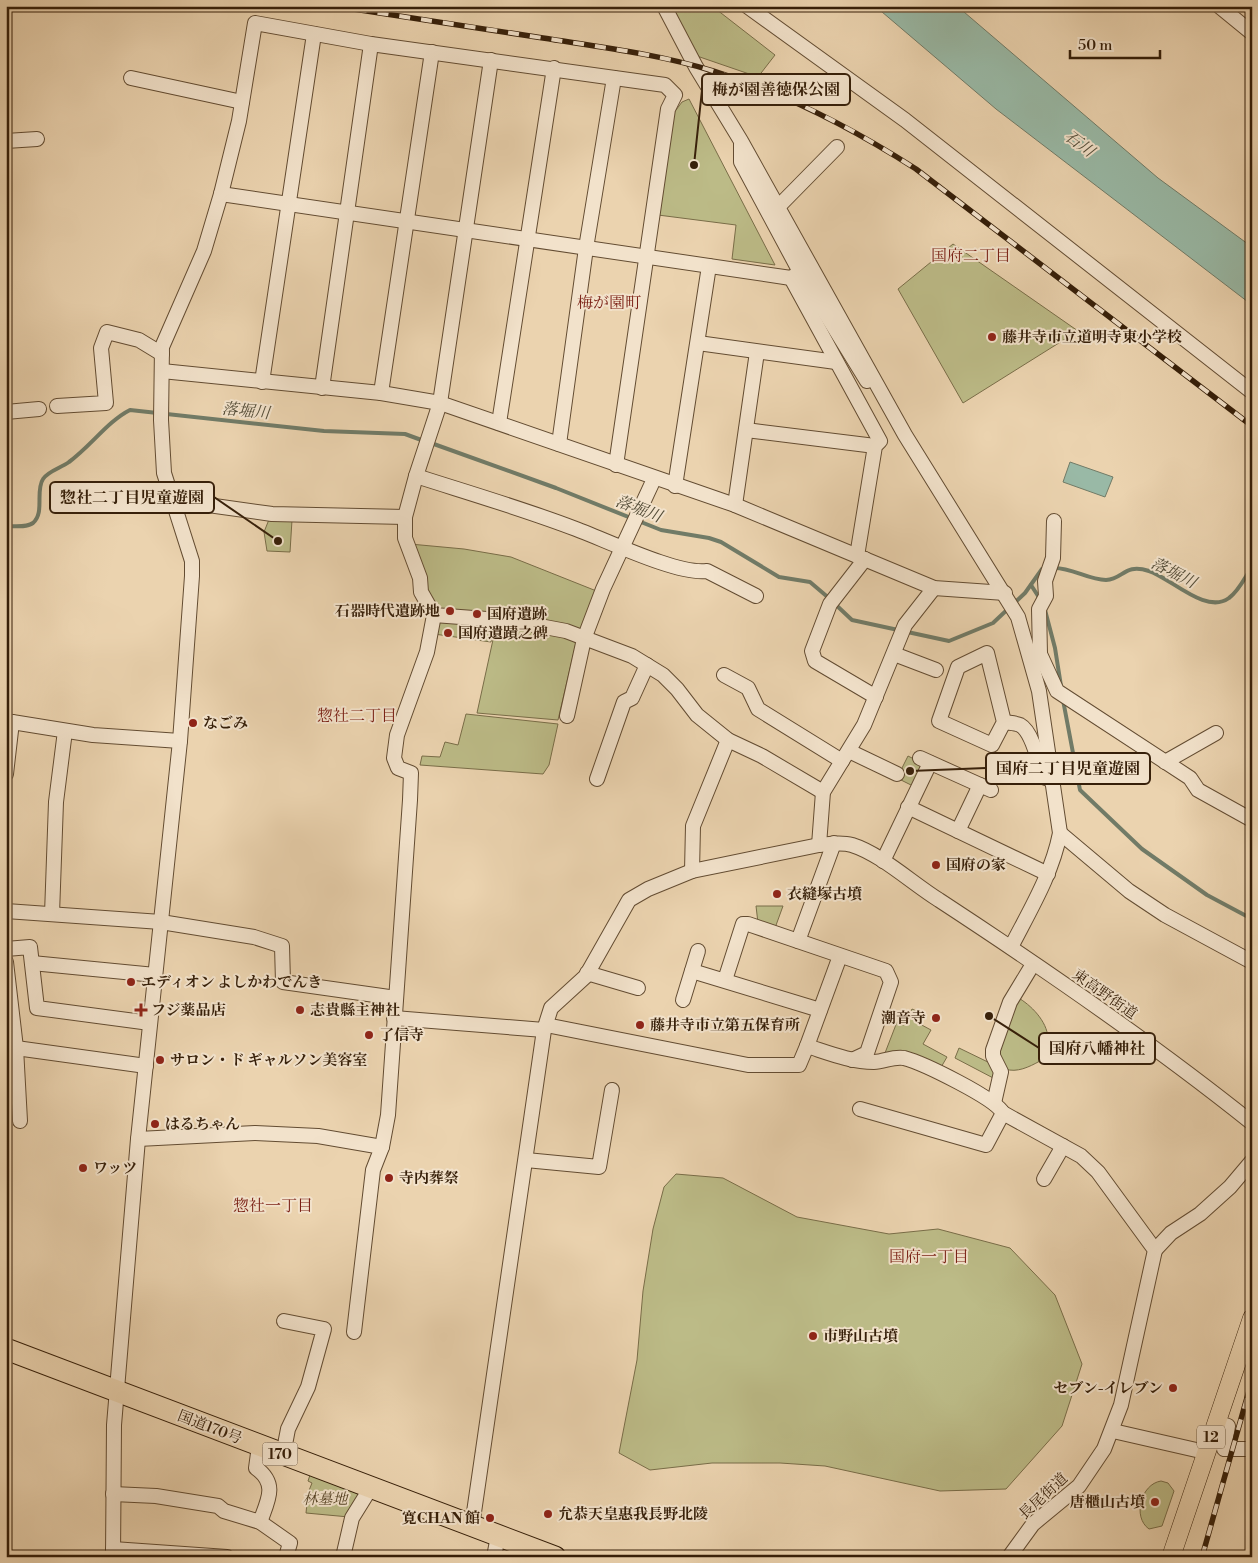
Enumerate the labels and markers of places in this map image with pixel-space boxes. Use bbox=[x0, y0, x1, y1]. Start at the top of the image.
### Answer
callout: 梅が園善徳保公園 bbox=[702, 74, 850, 105]
place label: 藤井寺市立道明寺東小学校 bbox=[1002, 328, 1182, 347]
marker: 藤井寺市立道明寺東小学校 bbox=[986, 331, 998, 343]
callout: 惣社二丁目児童遊園 bbox=[50, 482, 214, 513]
place label: 石器時代遺跡地 bbox=[335, 602, 440, 621]
marker: 石器時代遺跡地 bbox=[444, 605, 456, 617]
place label: 国府遺跡 bbox=[487, 605, 547, 624]
marker: 国府遺跡 bbox=[471, 608, 483, 620]
place label: 国府遺蹟之碑 bbox=[458, 624, 548, 643]
marker: 国府遺蹟之碑 bbox=[442, 627, 454, 639]
place label: なごみ bbox=[203, 714, 248, 733]
marker: なごみ bbox=[187, 717, 199, 729]
callout: 国府二丁目児童遊園 bbox=[986, 753, 1150, 784]
place label: 国府の家 bbox=[946, 856, 1006, 875]
marker: 国府の家 bbox=[930, 859, 942, 871]
place label: 衣縫塚古墳 bbox=[787, 885, 862, 904]
marker: 衣縫塚古墳 bbox=[771, 888, 783, 900]
place label: エディオン よしかわでんき bbox=[141, 973, 322, 992]
marker: エディオン よしかわでんき bbox=[125, 976, 137, 988]
place label: フジ薬品店 bbox=[151, 1001, 225, 1020]
place label: 志貴縣主神社 bbox=[310, 1001, 400, 1020]
marker: フジ薬品店 bbox=[135, 1004, 147, 1016]
marker: 志貴縣主神社 bbox=[294, 1004, 306, 1016]
place label: 潮音寺 bbox=[881, 1009, 926, 1028]
marker: 潮音寺 bbox=[930, 1012, 942, 1024]
place label: 藤井寺市立第五保育所 bbox=[650, 1016, 800, 1035]
marker: 藤井寺市立第五保育所 bbox=[634, 1019, 646, 1031]
place label: 了信寺 bbox=[379, 1026, 424, 1045]
marker: 了信寺 bbox=[363, 1029, 375, 1041]
callout: 国府八幡神社 bbox=[1039, 1033, 1155, 1064]
place label: サロン・ド ギャルソン美容室 bbox=[170, 1051, 367, 1070]
marker: サロン・ド ギャルソン美容室 bbox=[154, 1054, 166, 1066]
place label: はるちゃん bbox=[165, 1115, 240, 1134]
marker: はるちゃん bbox=[149, 1118, 161, 1130]
place label: ワッツ bbox=[93, 1159, 137, 1178]
marker: ワッツ bbox=[77, 1162, 89, 1174]
place label: 寺内葬祭 bbox=[399, 1169, 459, 1188]
marker: 寺内葬祭 bbox=[383, 1172, 395, 1184]
place label: 市野山古墳 bbox=[823, 1327, 898, 1346]
marker: 市野山古墳 bbox=[807, 1330, 819, 1342]
place label: セブン-イレブン bbox=[1053, 1379, 1163, 1398]
marker: セブン-イレブン bbox=[1167, 1382, 1179, 1394]
place label: 唐櫃山古墳 bbox=[1070, 1493, 1145, 1512]
marker: 唐櫃山古墳 bbox=[1149, 1496, 1161, 1508]
place label: 允恭天皇惠我長野北陵 bbox=[558, 1505, 708, 1524]
marker: 允恭天皇惠我長野北陵 bbox=[542, 1508, 554, 1520]
place label: 寛CHAN 館 bbox=[402, 1509, 480, 1528]
marker: 寛CHAN 館 bbox=[484, 1512, 496, 1524]

